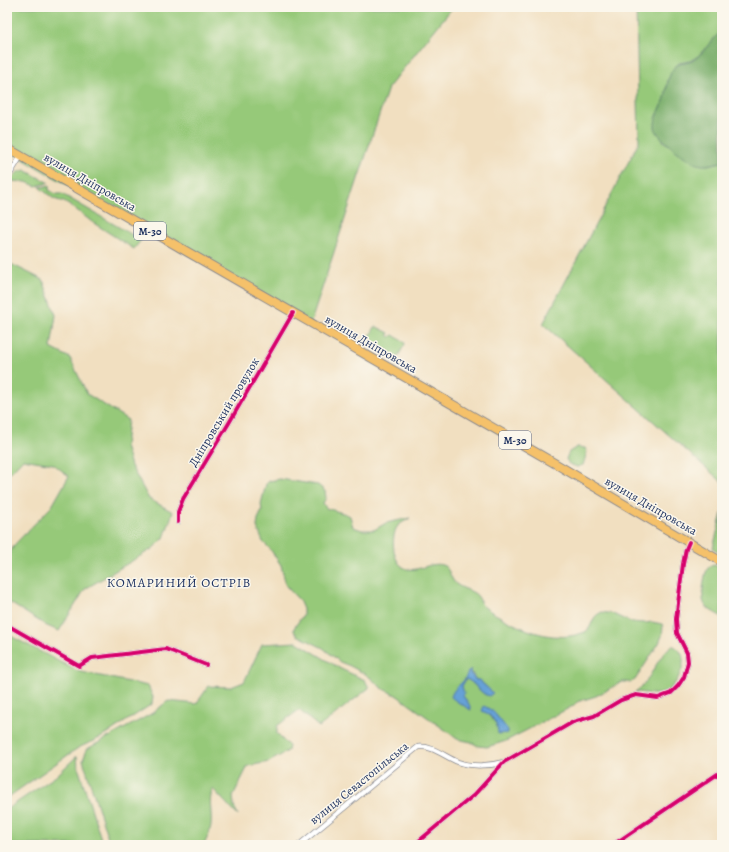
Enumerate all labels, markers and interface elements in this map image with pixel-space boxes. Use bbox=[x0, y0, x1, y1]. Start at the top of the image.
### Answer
street label: вулиця Дніпровська bbox=[41, 149, 139, 215]
road number: М-30 bbox=[134, 222, 166, 240]
street label: вулиця Дніпровська bbox=[322, 311, 420, 377]
street label: Дніпровський провулок bbox=[185, 354, 263, 470]
road number: М-30 bbox=[499, 431, 531, 449]
street label: вулиця Дніпровська bbox=[602, 473, 700, 539]
district label: КОМАРИНИЙ ОСТРІВ bbox=[107, 574, 251, 591]
street label: вулиця Севастопільська bbox=[306, 738, 412, 828]

